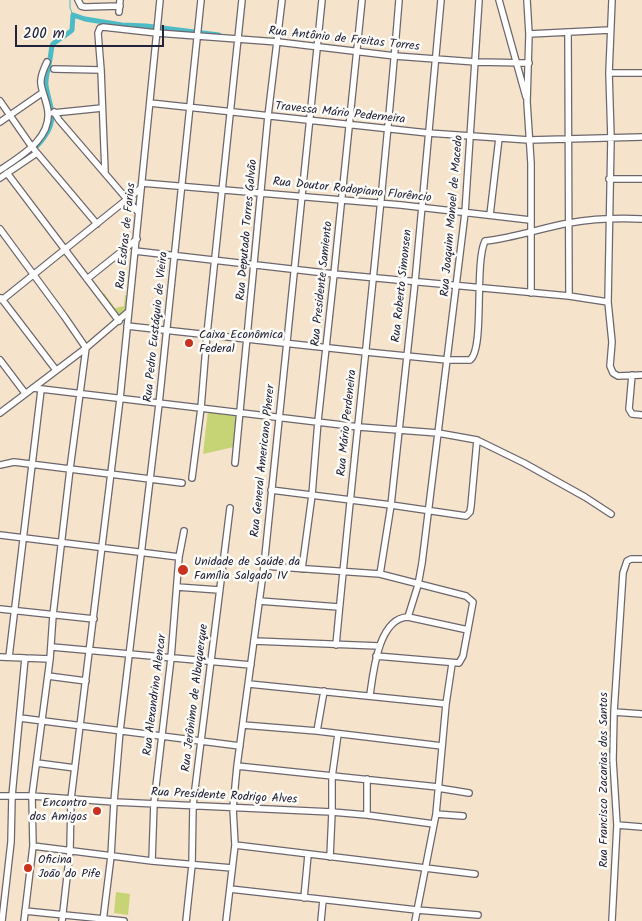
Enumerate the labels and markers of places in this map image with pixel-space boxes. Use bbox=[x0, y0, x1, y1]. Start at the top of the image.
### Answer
place label: Caixa Econômica Federal bbox=[199, 329, 283, 357]
marker: Caixa Econômica Federal bbox=[183, 337, 195, 349]
place label: Unidade de Saúde da Família Salgado IV bbox=[194, 556, 300, 584]
marker: Unidade de Saúde da Família Salgado IV bbox=[176, 563, 190, 577]
place label: Encontro dos Amigos bbox=[30, 797, 87, 825]
marker: Encontro dos Amigos bbox=[91, 805, 103, 817]
place label: Oficina João do Pife bbox=[38, 854, 100, 882]
marker: Oficina João do Pife bbox=[22, 862, 34, 874]

